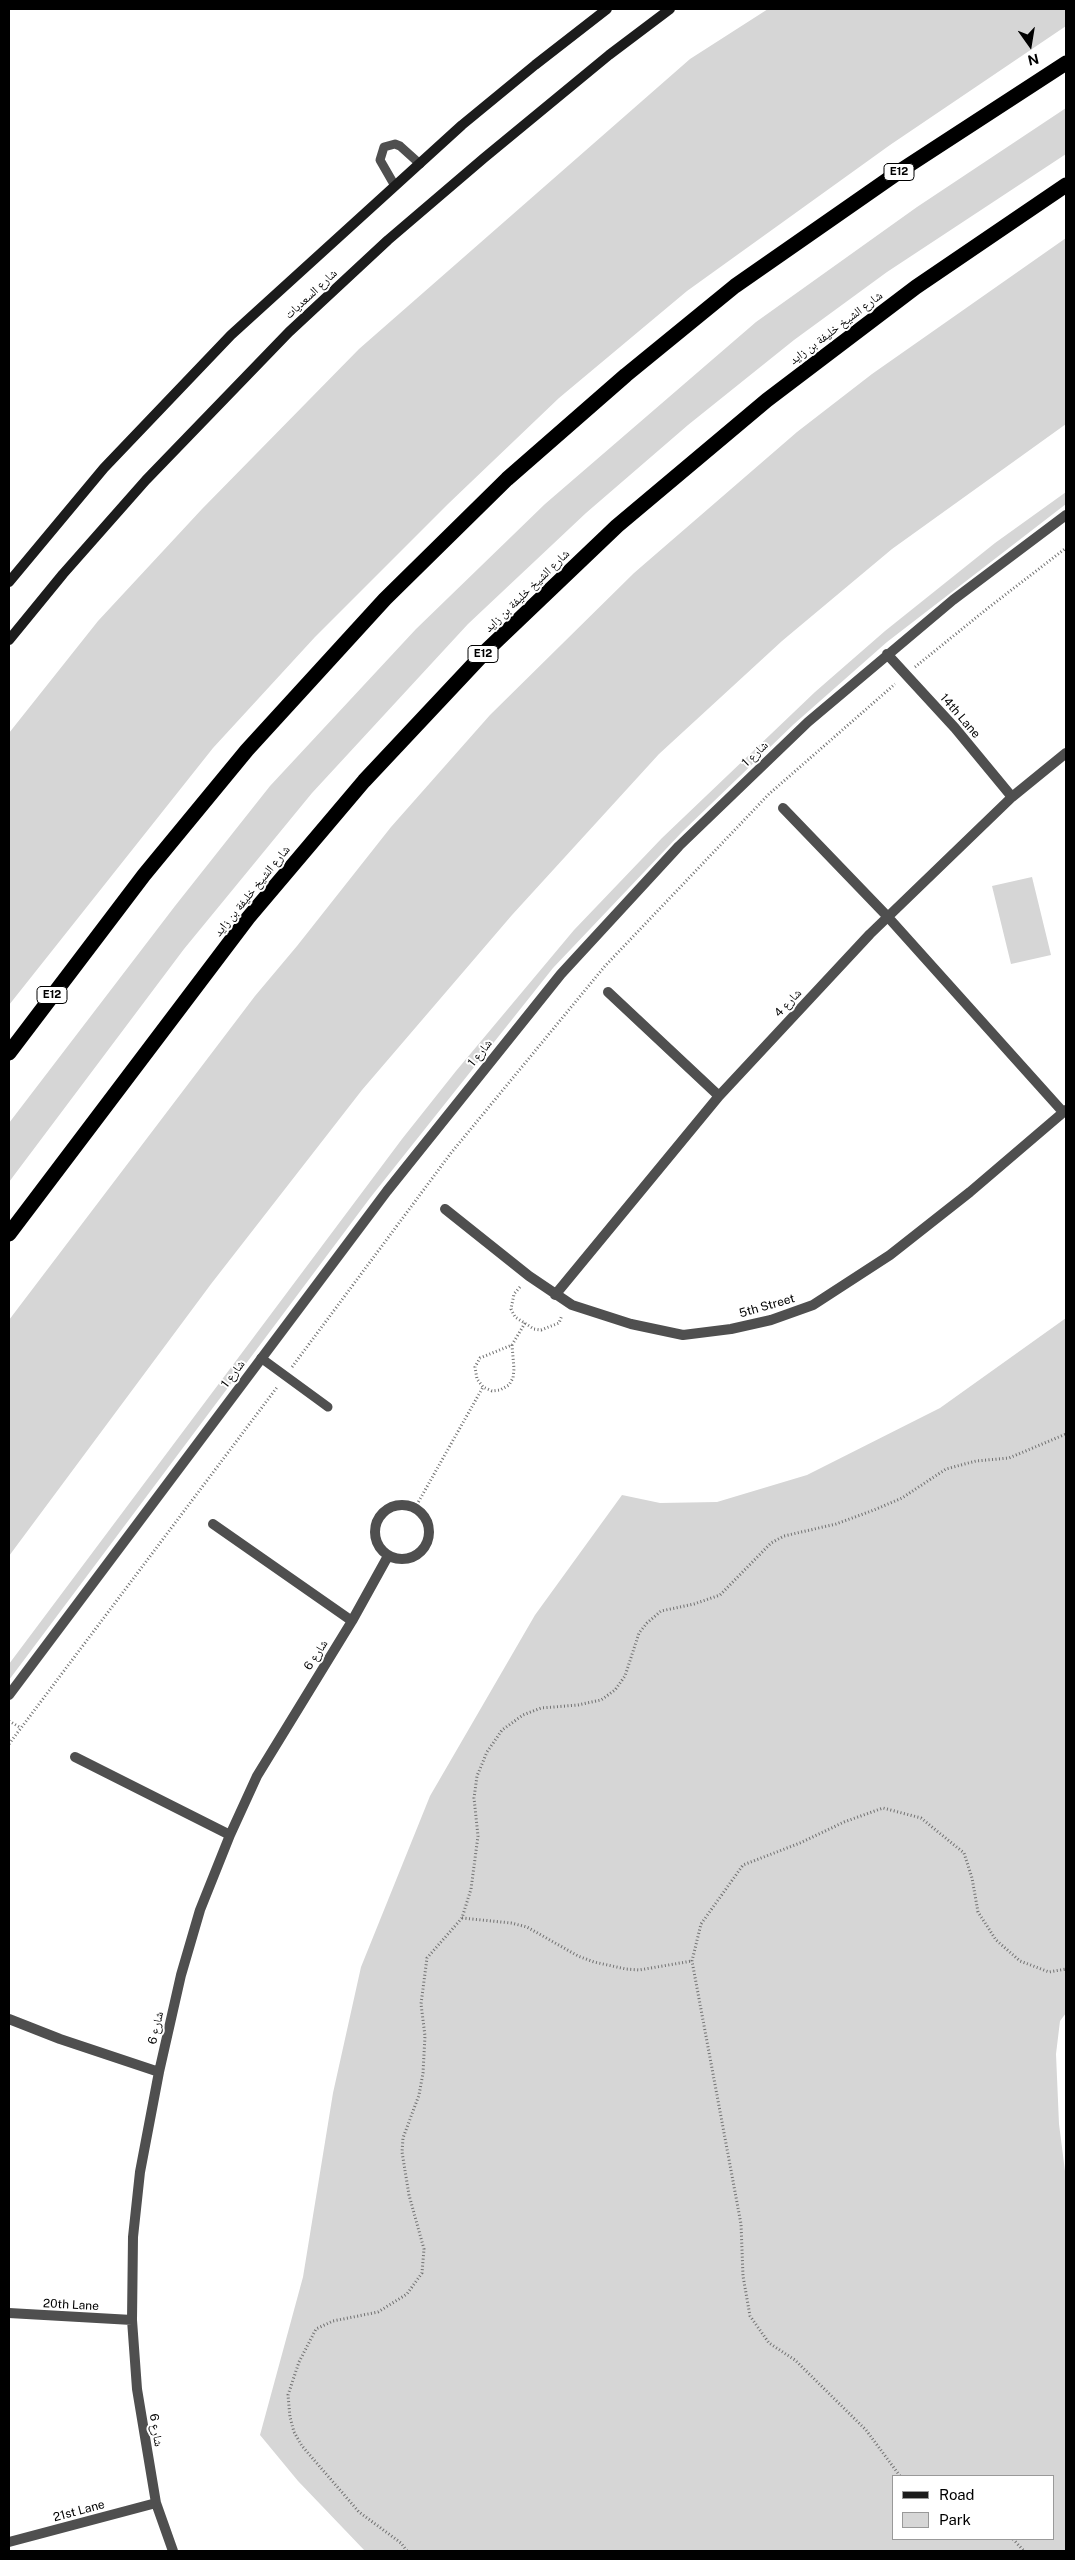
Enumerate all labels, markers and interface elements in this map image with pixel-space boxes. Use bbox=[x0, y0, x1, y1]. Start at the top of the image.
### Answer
north arrow bbox=[1005, 20, 1055, 70]
text: N bbox=[1026, 51, 1041, 69]
road number: E12 bbox=[884, 163, 914, 180]
street label: شارع السعديات bbox=[282, 266, 340, 322]
street label: شارع الشيخ خليفة بن زايد bbox=[787, 288, 885, 368]
street label: شارع الشيخ خليفة بن زايد bbox=[481, 547, 573, 635]
road number: E12 bbox=[468, 646, 498, 662]
street label: 14th Lane bbox=[937, 691, 983, 741]
street label: شارع 1 bbox=[739, 738, 771, 770]
street label: شارع الشيخ خليفة بن زايد bbox=[211, 843, 293, 939]
road number: E12 bbox=[37, 986, 67, 1004]
street label: شارع 4 bbox=[771, 986, 805, 1020]
street label: شارع 1 bbox=[465, 1037, 495, 1069]
street label: 5th Street bbox=[738, 1291, 796, 1321]
street label: شارع 1 bbox=[218, 1357, 248, 1391]
street label: شارع 6 bbox=[301, 1637, 331, 1673]
street label: شارع 6 bbox=[145, 2010, 167, 2046]
street label: 20th Lane bbox=[43, 2296, 99, 2314]
street label: شارع 6 bbox=[146, 2412, 166, 2448]
legend bbox=[892, 2475, 1055, 2540]
text: Road bbox=[939, 2486, 975, 2503]
street label: 21st Lane bbox=[52, 2497, 106, 2525]
text: Park bbox=[939, 2511, 971, 2528]

